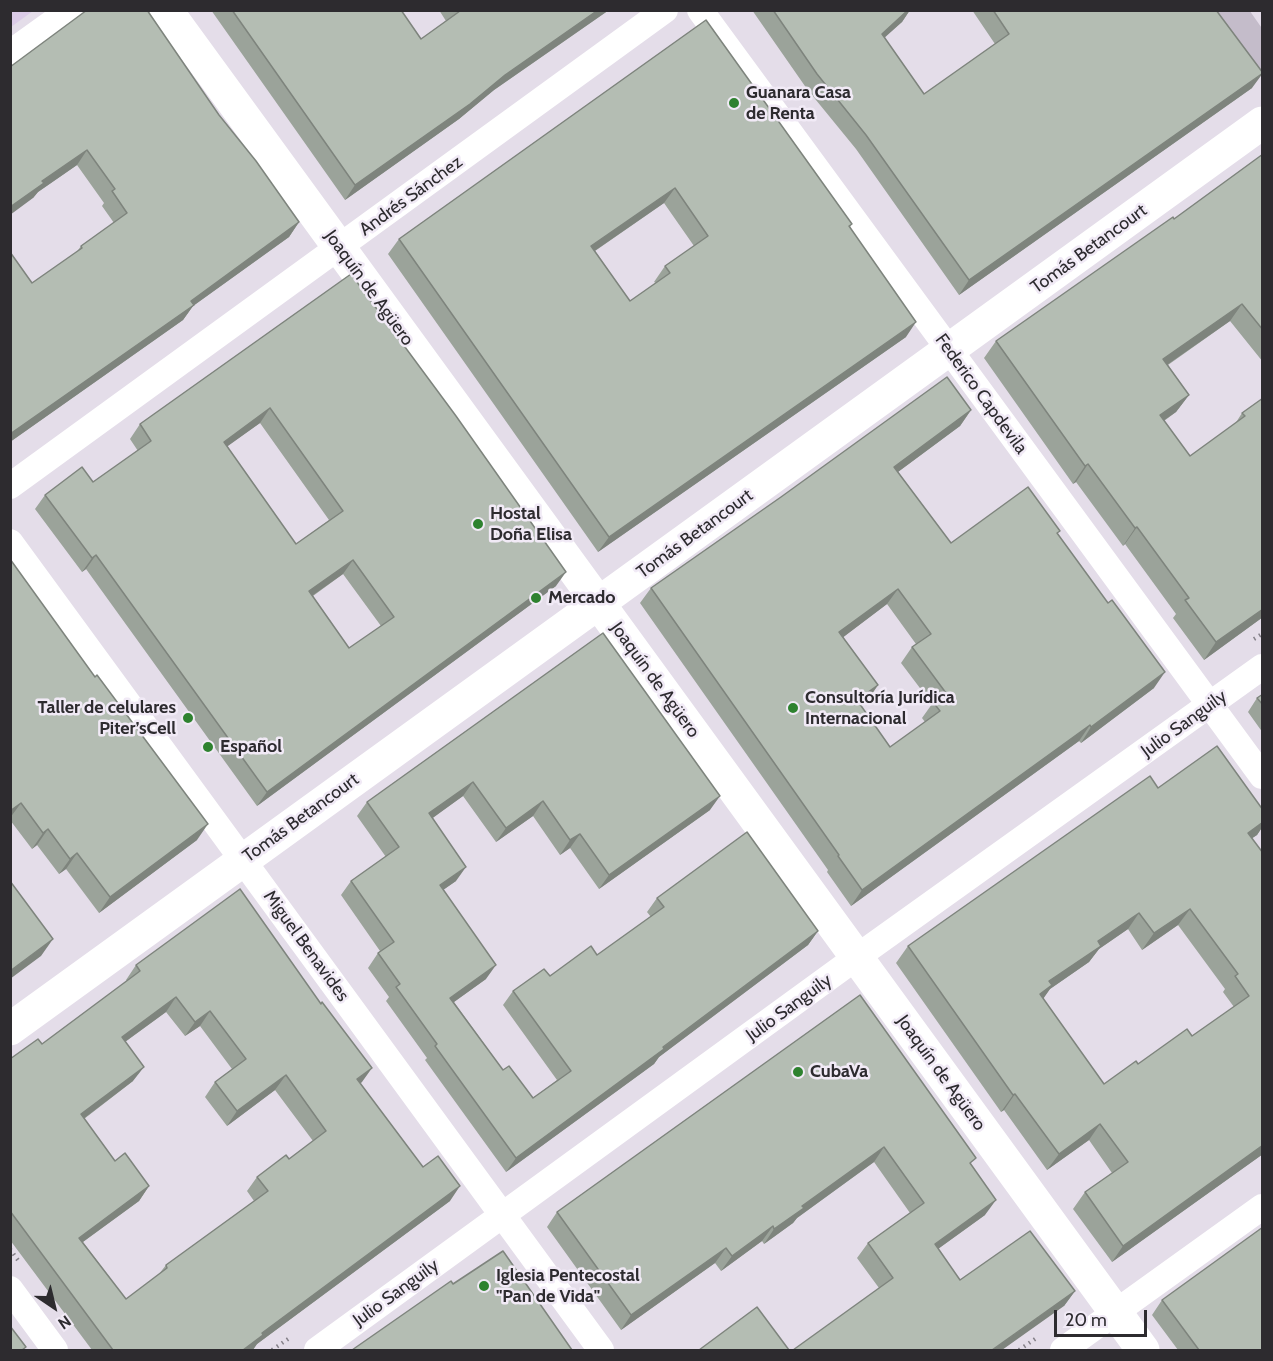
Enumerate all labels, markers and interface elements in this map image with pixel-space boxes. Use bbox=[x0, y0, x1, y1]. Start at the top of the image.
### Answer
place label: Guanara Casa de Renta bbox=[746, 82, 851, 124]
marker: Guanara Casa de Renta bbox=[727, 96, 741, 110]
street label: Andrés Sánchez bbox=[355, 151, 467, 241]
street label: Tomás Betancourt bbox=[1027, 200, 1151, 298]
street label: Joaquín de Agüero bbox=[320, 226, 418, 350]
street label: Federico Capdevila bbox=[930, 330, 1032, 458]
street label: Tomás Betancourt bbox=[633, 485, 757, 583]
place label: Hostal Doña Elisa bbox=[490, 503, 572, 546]
marker: Hostal Doña Elisa bbox=[471, 517, 485, 531]
place label: Mercado bbox=[548, 587, 615, 609]
marker: Mercado bbox=[529, 591, 543, 605]
street label: Joaquín de Agüero bbox=[606, 618, 704, 742]
street label: Julio Sanguily bbox=[1137, 686, 1231, 762]
place label: Consultoría Jurídica Internacional bbox=[805, 687, 955, 730]
place label: Taller de celulares Piter’sCell bbox=[37, 697, 176, 740]
marker: Consultoría Jurídica Internacional bbox=[786, 701, 800, 715]
marker: Taller de celulares Piter’sCell bbox=[181, 711, 195, 725]
place label: Español bbox=[220, 736, 282, 758]
marker: Español bbox=[201, 740, 215, 754]
street label: Tomás Betancourt bbox=[239, 769, 363, 867]
street label: Miguel Benavides bbox=[259, 886, 353, 1006]
street label: Julio Sanguily bbox=[742, 970, 836, 1046]
street label: Joaquín de Agüero bbox=[892, 1011, 990, 1135]
place label: CubaVa bbox=[810, 1061, 868, 1083]
marker: CubaVa bbox=[791, 1065, 805, 1079]
street label: Julio Sanguily bbox=[349, 1255, 443, 1331]
place label: Iglesia Pentecostal "Pan de Vida" bbox=[496, 1265, 640, 1308]
north arrow bbox=[24, 1277, 84, 1337]
marker: Iglesia Pentecostal "Pan de Vida" bbox=[477, 1279, 491, 1293]
scale bar bbox=[1057, 1298, 1150, 1336]
text: 20 m bbox=[1065, 1309, 1107, 1331]
text: N bbox=[55, 1311, 75, 1333]

